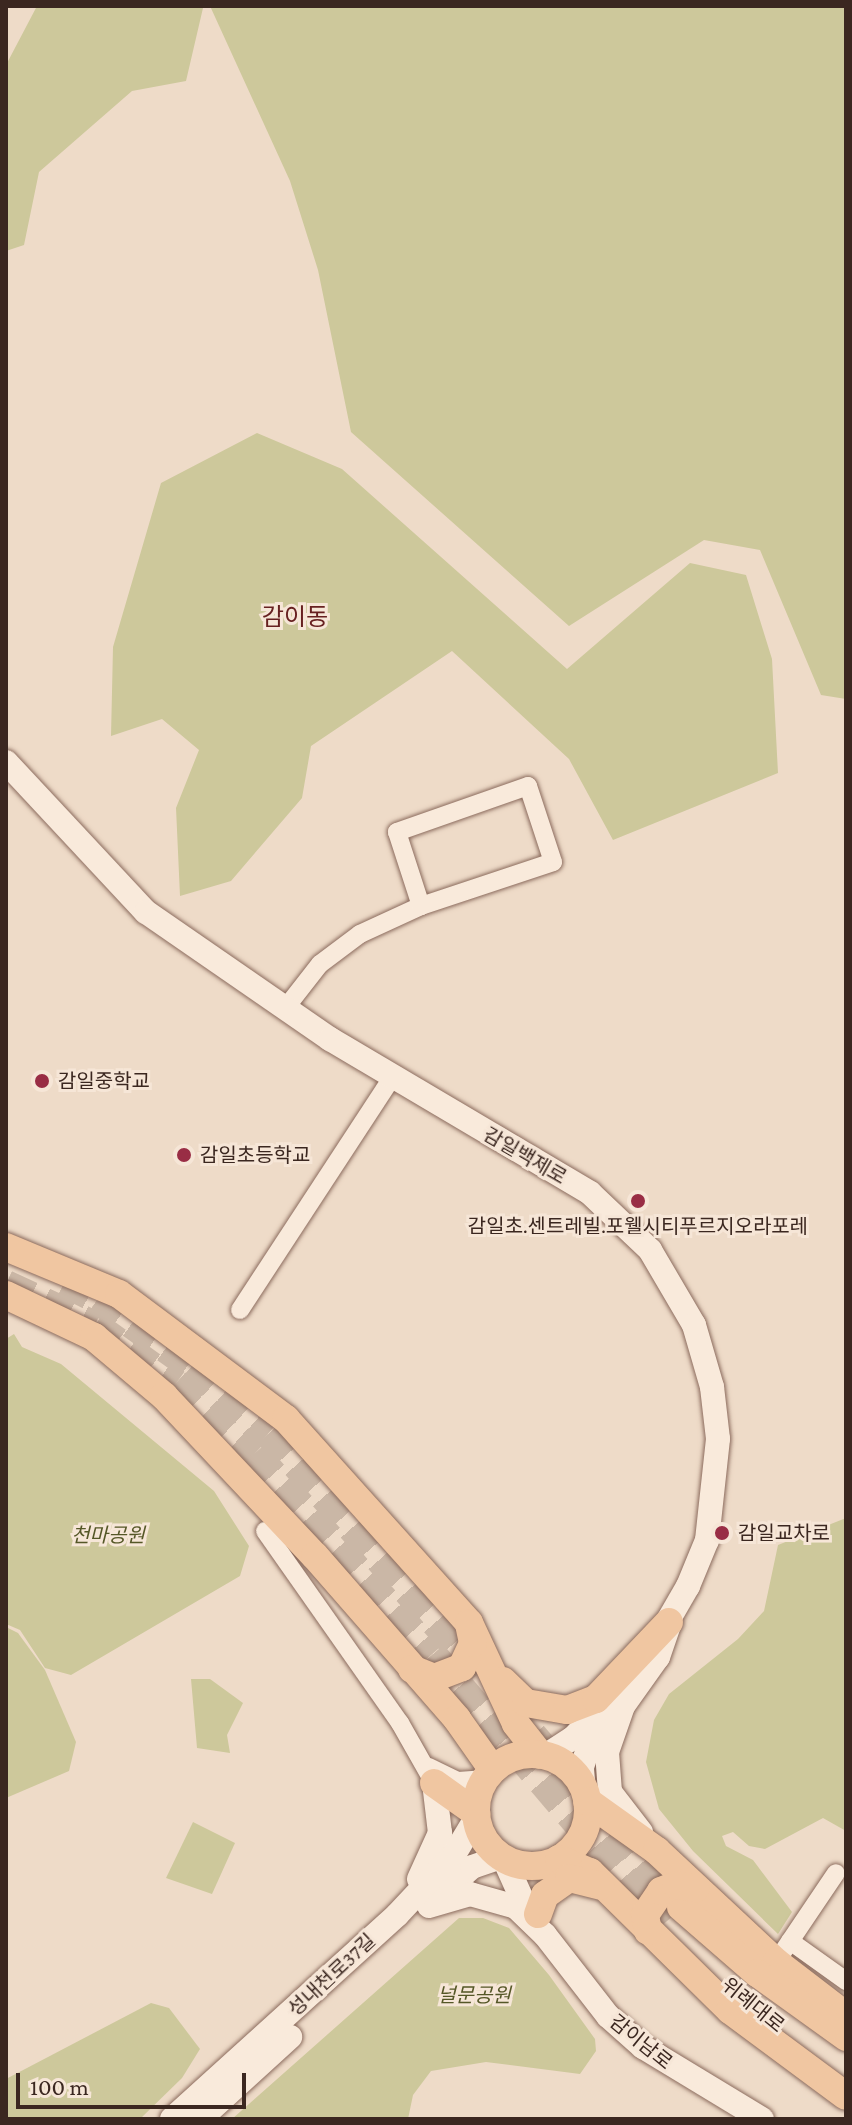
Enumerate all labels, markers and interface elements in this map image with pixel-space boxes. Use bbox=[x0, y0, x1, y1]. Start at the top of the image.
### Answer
district label: 감이동 bbox=[262, 603, 328, 631]
place label: 감일중학교 bbox=[58, 1069, 150, 1093]
marker: 감일중학교 bbox=[33, 1072, 51, 1090]
street label: 감일백제로 bbox=[479, 1123, 571, 1189]
place label: 감일초등학교 bbox=[200, 1143, 310, 1167]
marker: 감일초등학교 bbox=[175, 1146, 193, 1164]
marker: 감일초.센트레빌.포웰시티푸르지오라포레 bbox=[629, 1192, 647, 1210]
place label: 감일초.센트레빌.포웰시티푸르지오라포레 bbox=[468, 1214, 808, 1238]
place label: 감일교차로 bbox=[738, 1521, 830, 1545]
park label: 천마공원 bbox=[71, 1523, 145, 1547]
marker: 감일교차로 bbox=[713, 1524, 731, 1542]
street label: 성내천로37길 bbox=[283, 1929, 381, 2021]
street label: 위례대로 bbox=[717, 1973, 789, 2037]
park label: 널문공원 bbox=[437, 1983, 511, 2007]
street label: 감이남로 bbox=[605, 2010, 677, 2074]
scale bar bbox=[20, 2057, 250, 2107]
text: 100 m bbox=[30, 2073, 89, 2100]

